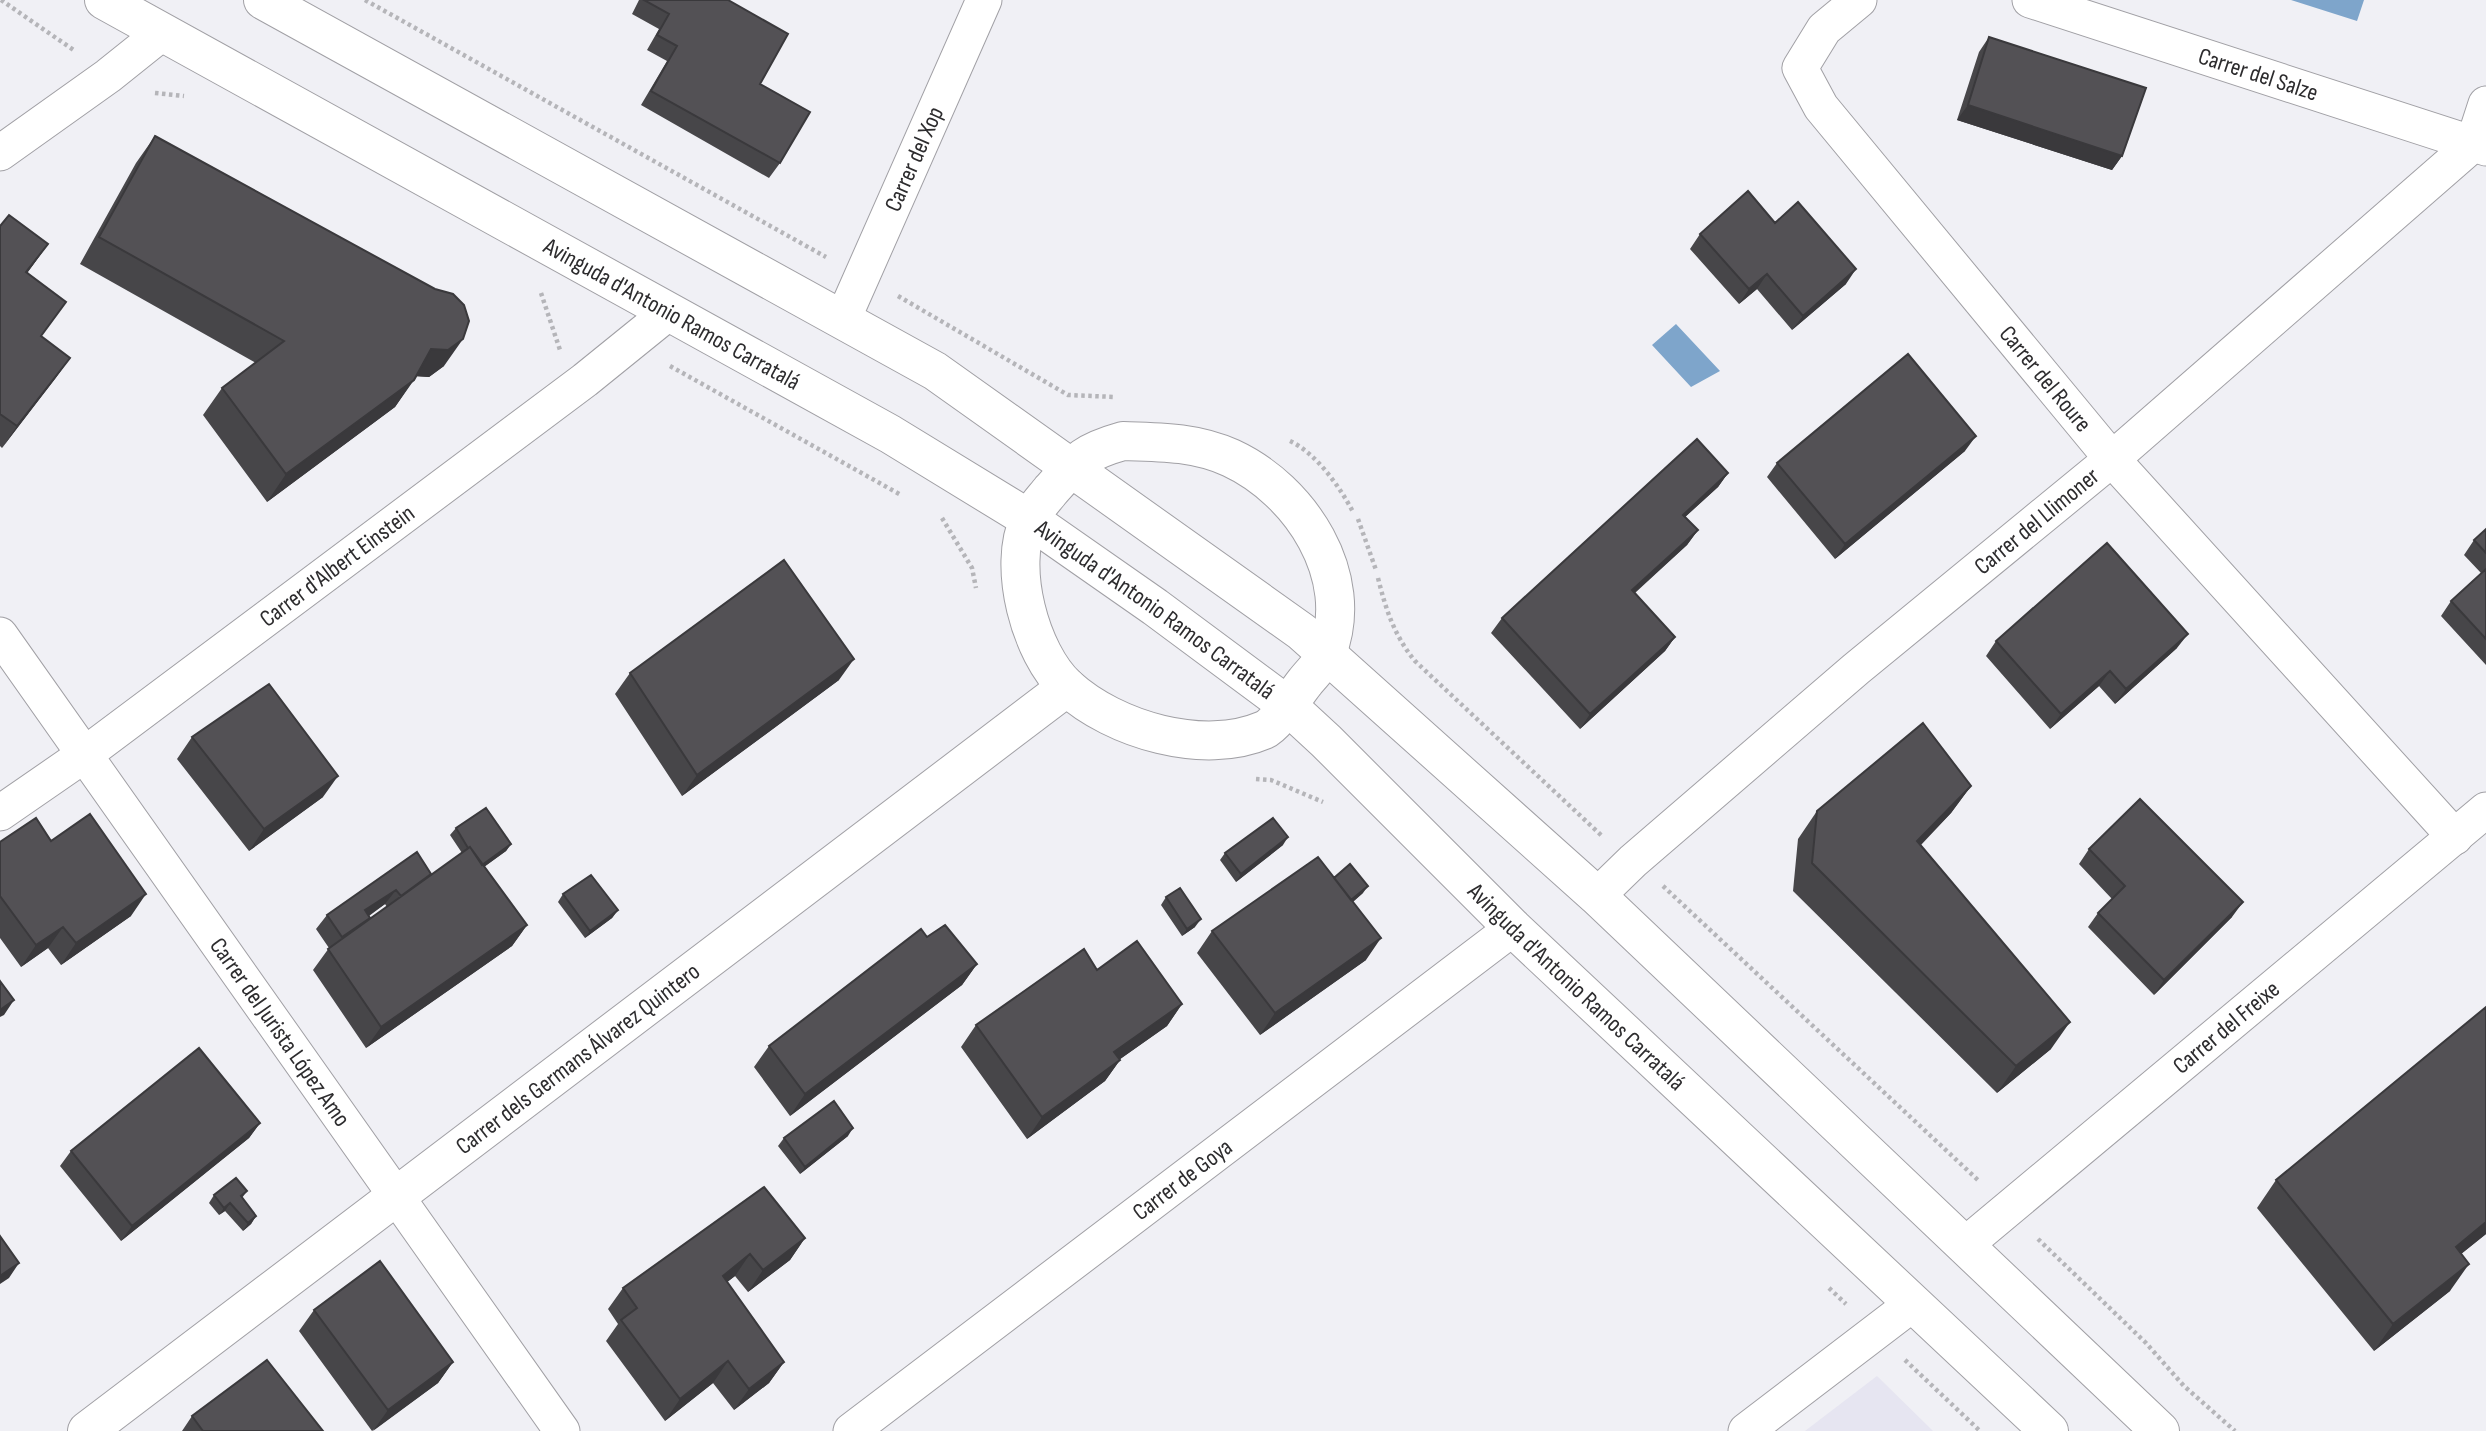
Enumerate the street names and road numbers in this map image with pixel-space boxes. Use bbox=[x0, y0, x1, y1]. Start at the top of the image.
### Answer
street label: Carrer del Salze bbox=[2195, 41, 2322, 107]
street label: Carrer del Xop bbox=[878, 102, 950, 216]
street label: Avinguda d'Antonio Ramos Carratalá bbox=[538, 231, 805, 396]
street label: Carrer del Roure bbox=[1993, 320, 2098, 438]
street label: Carrer del Llimoner bbox=[1968, 461, 2105, 581]
street label: Carrer d'Albert Einstein bbox=[254, 498, 420, 633]
street label: Avinguda d'Antonio Ramos Carratalá bbox=[1029, 513, 1281, 706]
street label: Avinguda d'Antonio Ramos Carratalá bbox=[1461, 876, 1691, 1097]
street label: Carrer del Jurista López Amo bbox=[204, 932, 357, 1132]
street label: Carrer dels Germans Álvarez Quintero bbox=[450, 957, 705, 1160]
street label: Carrer del Freixe bbox=[2167, 974, 2285, 1080]
street label: Carrer de Goya bbox=[1127, 1132, 1238, 1226]

